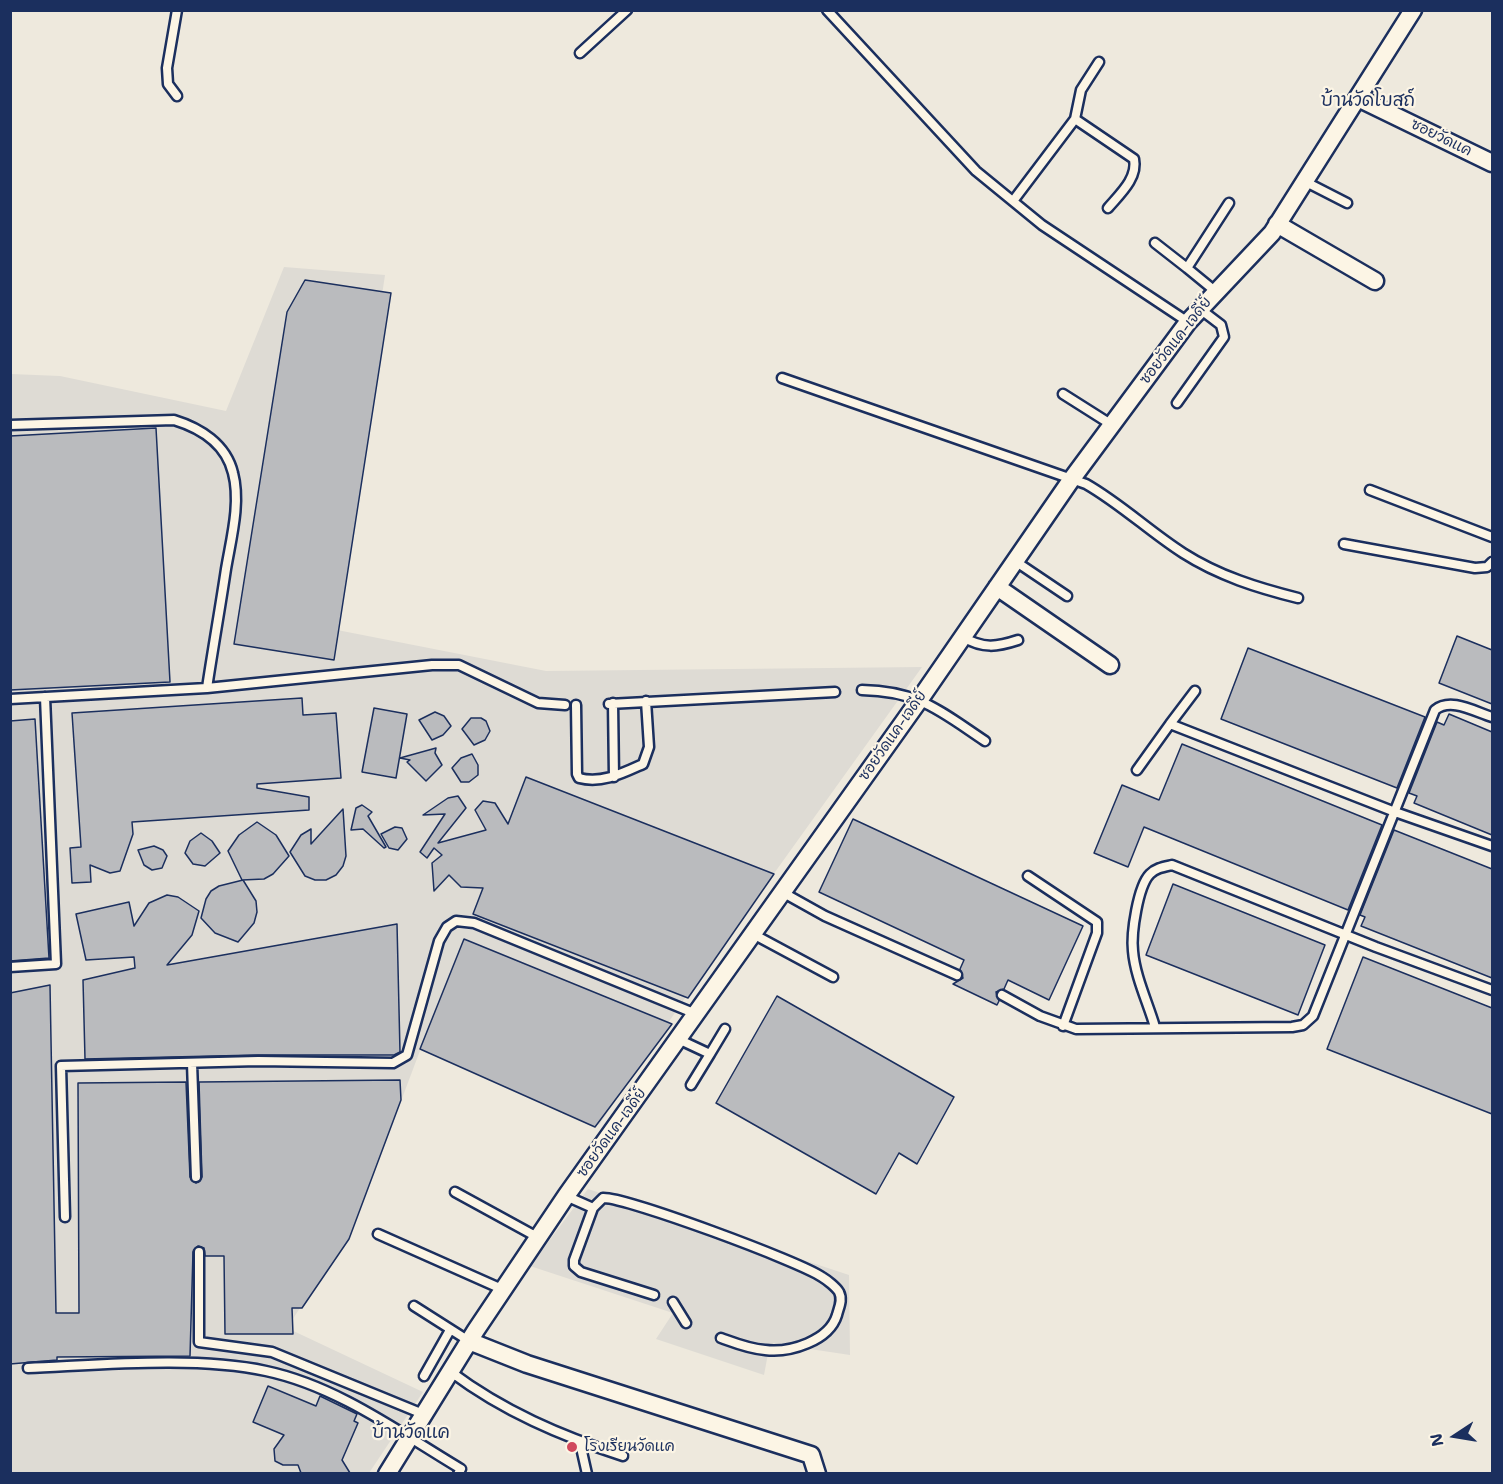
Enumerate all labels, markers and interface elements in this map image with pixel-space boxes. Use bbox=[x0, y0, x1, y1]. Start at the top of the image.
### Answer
district label: บ้านวัดโบสถ์ bbox=[1321, 90, 1415, 112]
street label: ซอยวัดแค bbox=[1407, 115, 1475, 161]
street label: ซอยวัดแค-เจดีย์ bbox=[1136, 294, 1216, 388]
street label: ซอยวัดแค-เจดีย์ bbox=[855, 687, 931, 785]
street label: ซอยวัดแค-เจดีย์ bbox=[574, 1085, 650, 1181]
north arrow bbox=[1425, 1406, 1485, 1466]
district label: บ้านวัดแค bbox=[372, 1422, 450, 1444]
text: N bbox=[1425, 1431, 1448, 1448]
place label: โรงเรียนวัดแค bbox=[584, 1438, 675, 1456]
marker: โรงเรียนวัดแค bbox=[565, 1440, 579, 1454]

